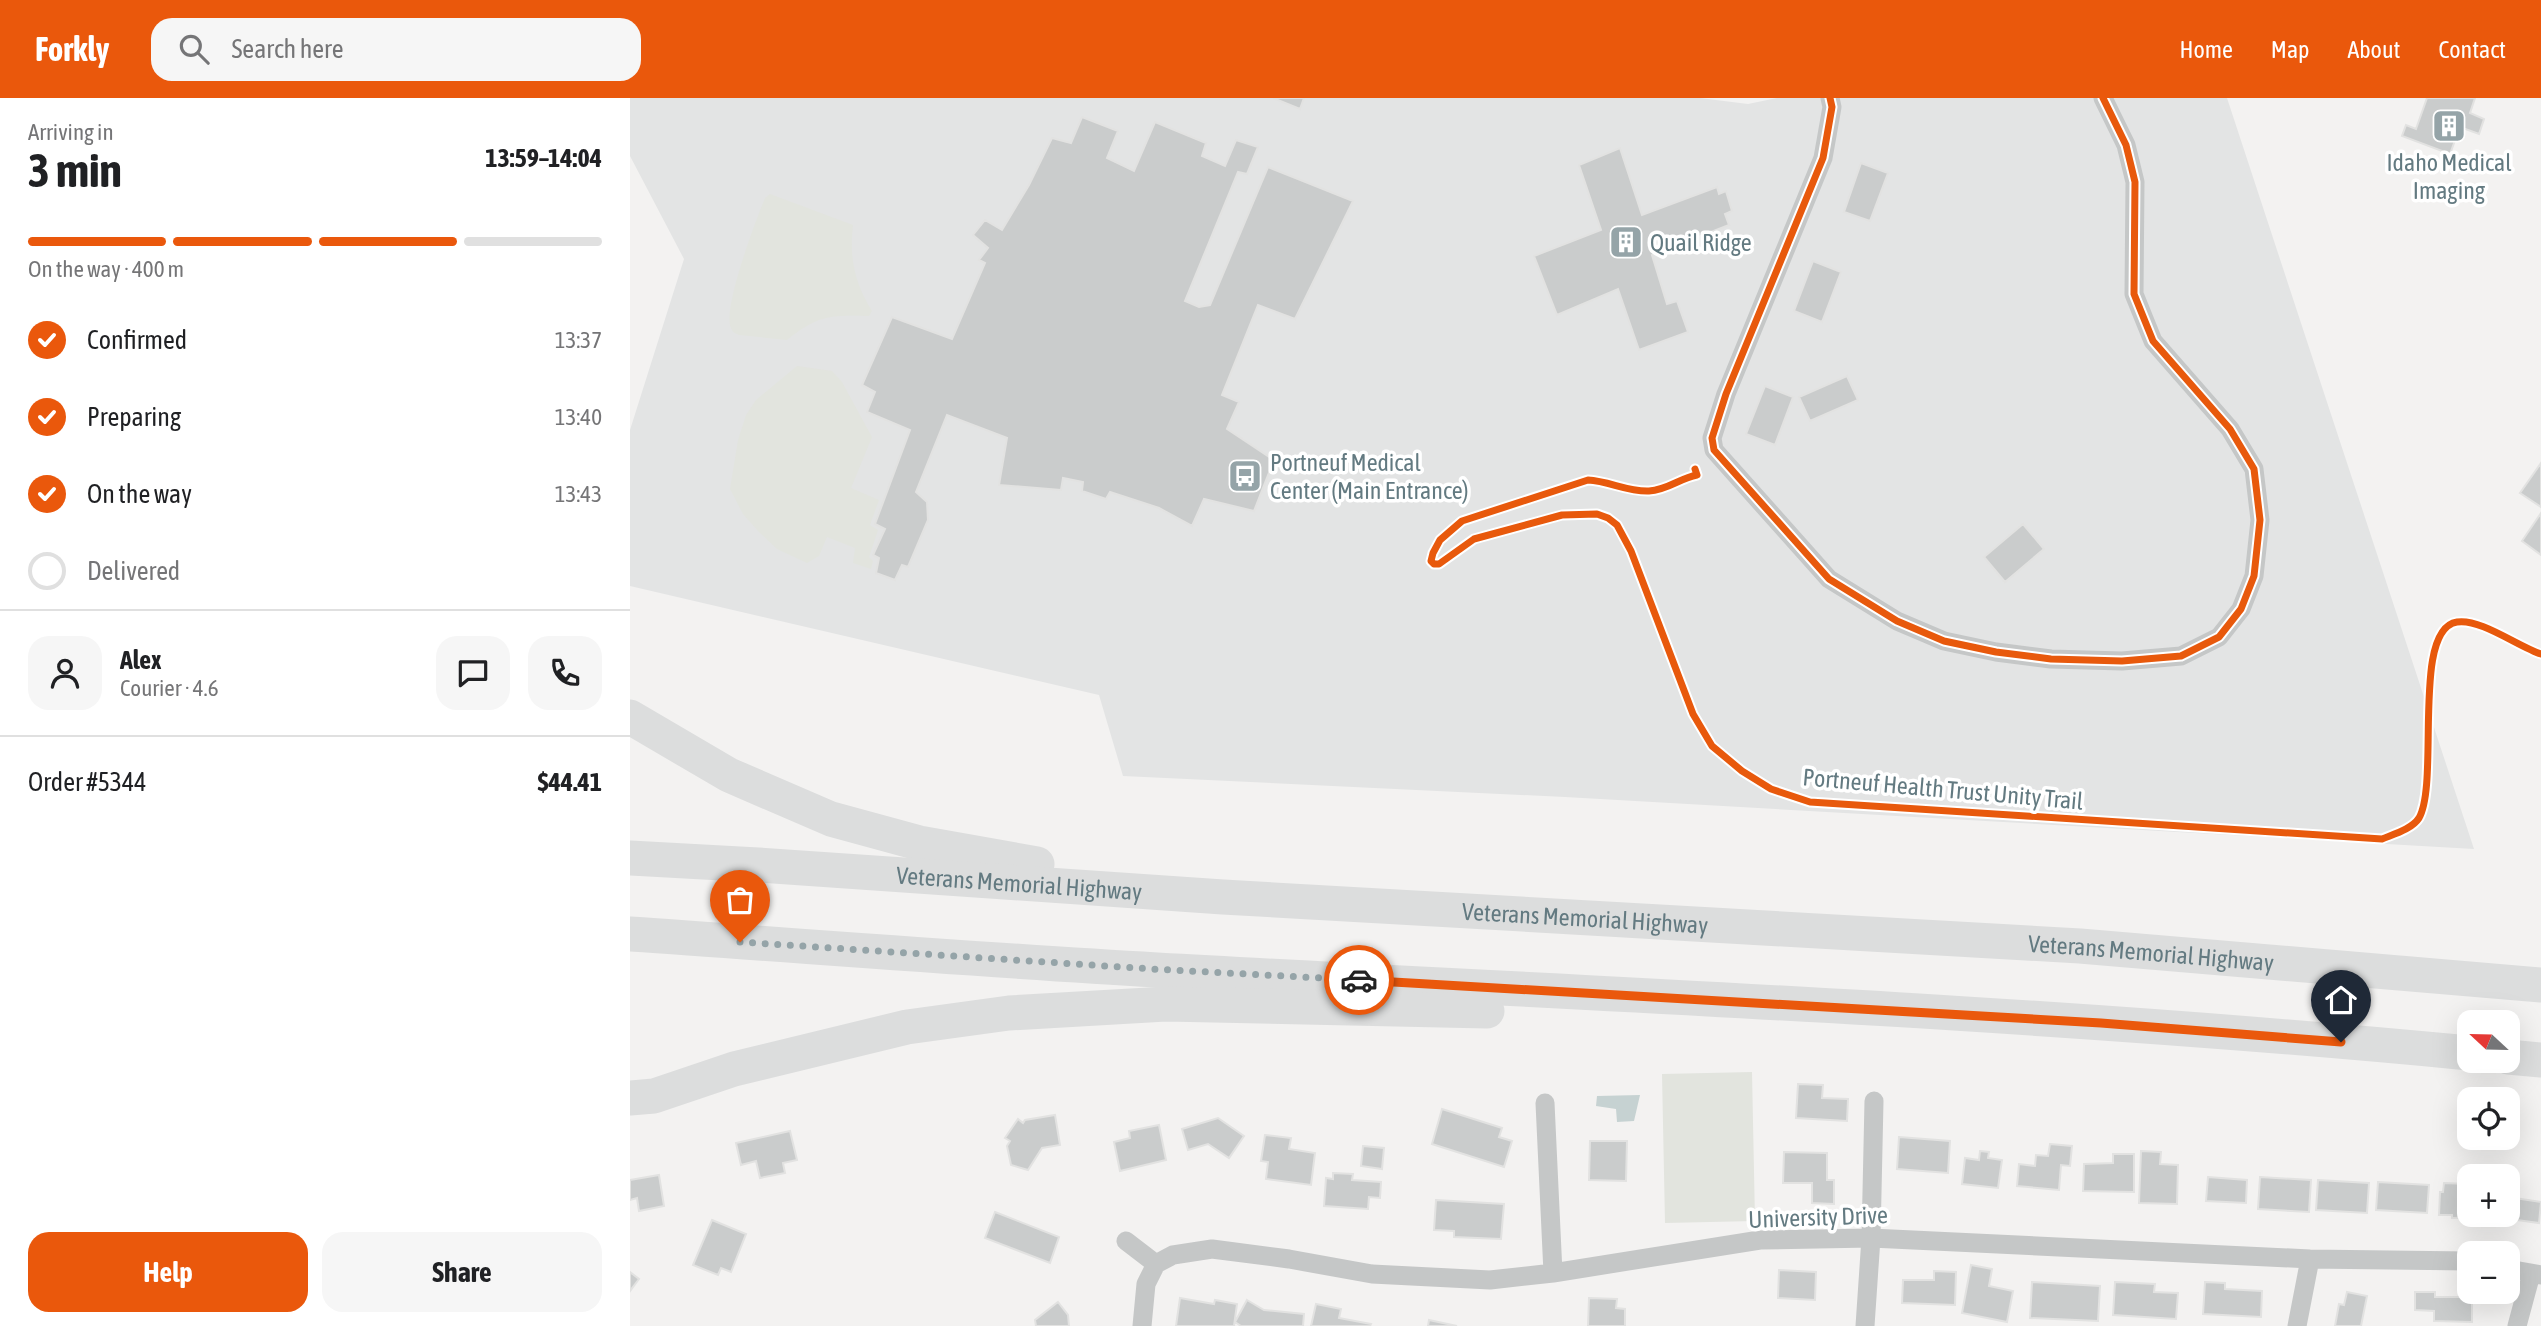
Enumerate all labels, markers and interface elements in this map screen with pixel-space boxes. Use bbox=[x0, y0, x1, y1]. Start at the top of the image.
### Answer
search box bbox=[151, 18, 641, 81]
text: Forkly bbox=[35, 30, 109, 68]
icon: search bbox=[175, 30, 213, 68]
text: Search here bbox=[231, 34, 344, 64]
text: Home bbox=[2179, 36, 2233, 63]
text: Map bbox=[2271, 36, 2309, 63]
text: About bbox=[2347, 36, 2400, 63]
text: Contact bbox=[2438, 36, 2506, 63]
building icon: Idaho Medical Imaging bbox=[2430, 107, 2468, 145]
text: Arriving in bbox=[28, 119, 114, 145]
text: 13:59–14:04 bbox=[485, 143, 602, 173]
text: 3 min bbox=[28, 144, 122, 197]
place label: Idaho Medical Imaging bbox=[2386, 149, 2512, 204]
building icon: Quail Ridge bbox=[1607, 223, 1645, 261]
place label: Quail Ridge bbox=[1650, 229, 1752, 256]
text: On the way · 400 m bbox=[28, 256, 184, 282]
icon: check bbox=[28, 321, 66, 359]
text: Confirmed bbox=[87, 325, 187, 355]
text: 13:37 bbox=[555, 327, 602, 353]
icon: check bbox=[28, 398, 66, 436]
text: Preparing bbox=[87, 402, 181, 432]
text: 13:40 bbox=[555, 404, 602, 430]
place label: Portneuf Medical Center (Main Entrance) bbox=[1270, 449, 1468, 504]
bus stop icon: Portneuf Medical Center (Main Entrance) bbox=[1226, 457, 1264, 495]
icon: check bbox=[28, 475, 66, 513]
text: On the way bbox=[87, 479, 192, 509]
text: 13:43 bbox=[555, 481, 602, 507]
text: Delivered bbox=[87, 556, 180, 586]
button: person bbox=[28, 636, 102, 710]
button: chat bbox=[436, 636, 510, 710]
button: phone bbox=[528, 636, 602, 710]
text: Alex bbox=[120, 645, 161, 675]
text: Courier · 4.6 bbox=[120, 675, 219, 701]
street label: Portneuf Health Trust Unity Trail bbox=[1802, 763, 2085, 815]
text: Order #5344 bbox=[28, 767, 147, 797]
text: $44.41 bbox=[538, 767, 602, 797]
street label: Veterans Memorial Highway bbox=[895, 861, 1143, 905]
pin bbox=[710, 870, 770, 942]
icon: bag bbox=[721, 881, 759, 919]
street label: Veterans Memorial Highway bbox=[1461, 897, 1709, 938]
street label: Veterans Memorial Highway bbox=[2027, 930, 2275, 976]
courier bbox=[1324, 945, 1394, 1015]
icon: car bbox=[1340, 961, 1378, 999]
pin bbox=[2311, 970, 2371, 1042]
icon: home bbox=[2322, 981, 2360, 1019]
north arrow bbox=[2457, 1010, 2520, 1073]
map controls bbox=[2457, 1010, 2520, 1304]
button: locate bbox=[2457, 1087, 2520, 1150]
button: + bbox=[2457, 1164, 2520, 1227]
street label: University Drive bbox=[1748, 1201, 1888, 1233]
button: Help bbox=[28, 1232, 308, 1312]
button: Share bbox=[322, 1232, 602, 1312]
button: − bbox=[2457, 1241, 2520, 1304]

